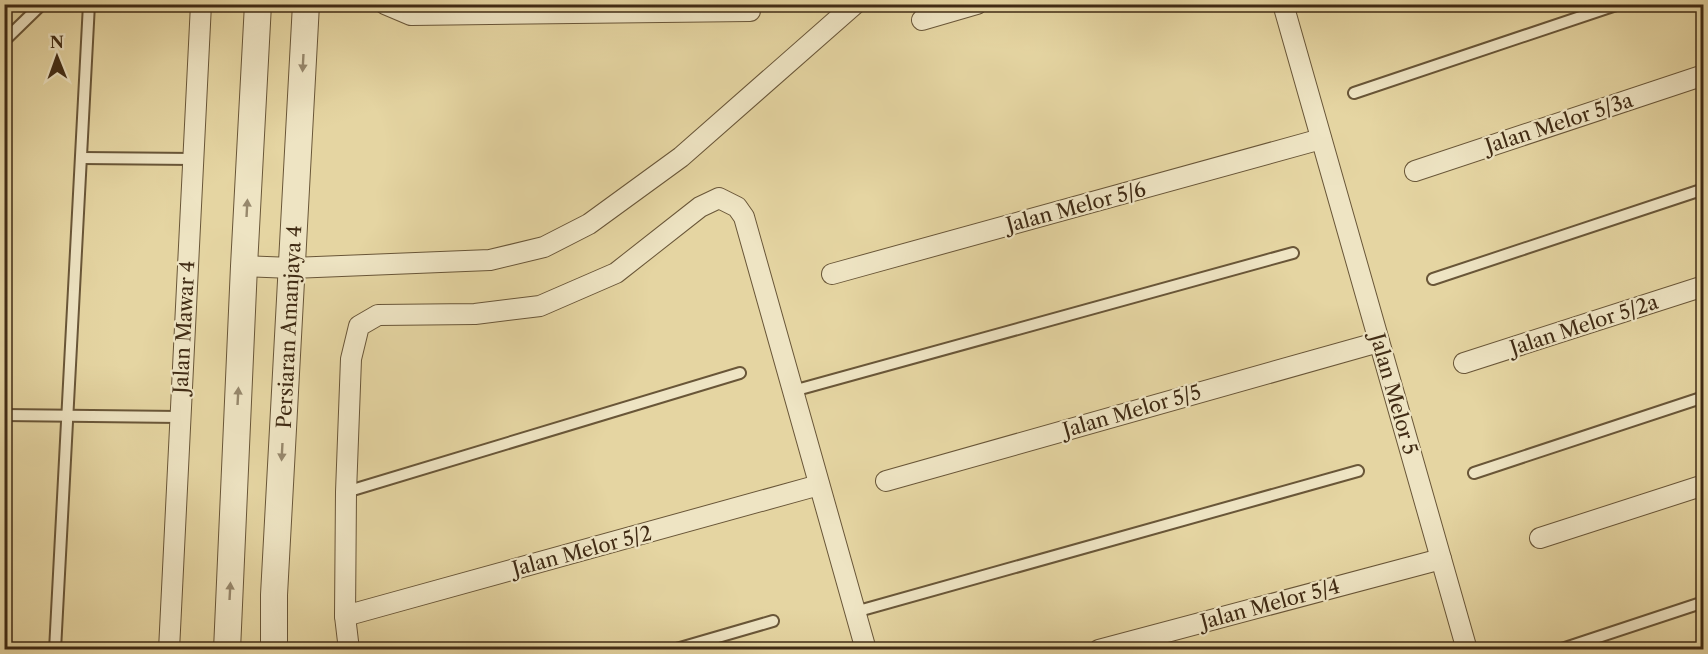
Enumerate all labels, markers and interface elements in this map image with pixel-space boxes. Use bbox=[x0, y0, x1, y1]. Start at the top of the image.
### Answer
north arrow bbox=[27, 27, 87, 87]
text: N bbox=[50, 32, 64, 52]
one-way arrow bbox=[298, 53, 307, 72]
street label: Jalan Melor 5/3a bbox=[1479, 88, 1636, 159]
street label: Jalan Melor 5/6 bbox=[1001, 177, 1148, 238]
one-way arrow bbox=[243, 199, 252, 218]
street label: Persiaran Amanjaya 4 bbox=[272, 225, 306, 429]
street label: Jalan Mawar 4 bbox=[168, 260, 199, 397]
street label: Jalan Melor 5/2a bbox=[1504, 290, 1661, 361]
street label: Jalan Melor 5 bbox=[1364, 328, 1423, 457]
street label: Jalan Melor 5/5 bbox=[1057, 380, 1204, 443]
one-way arrow bbox=[234, 387, 243, 406]
one-way arrow bbox=[277, 443, 286, 462]
street label: Jalan Melor 5/2 bbox=[507, 521, 654, 582]
street label: Jalan Melor 5/4 bbox=[1195, 574, 1342, 635]
one-way arrow bbox=[225, 582, 234, 601]

